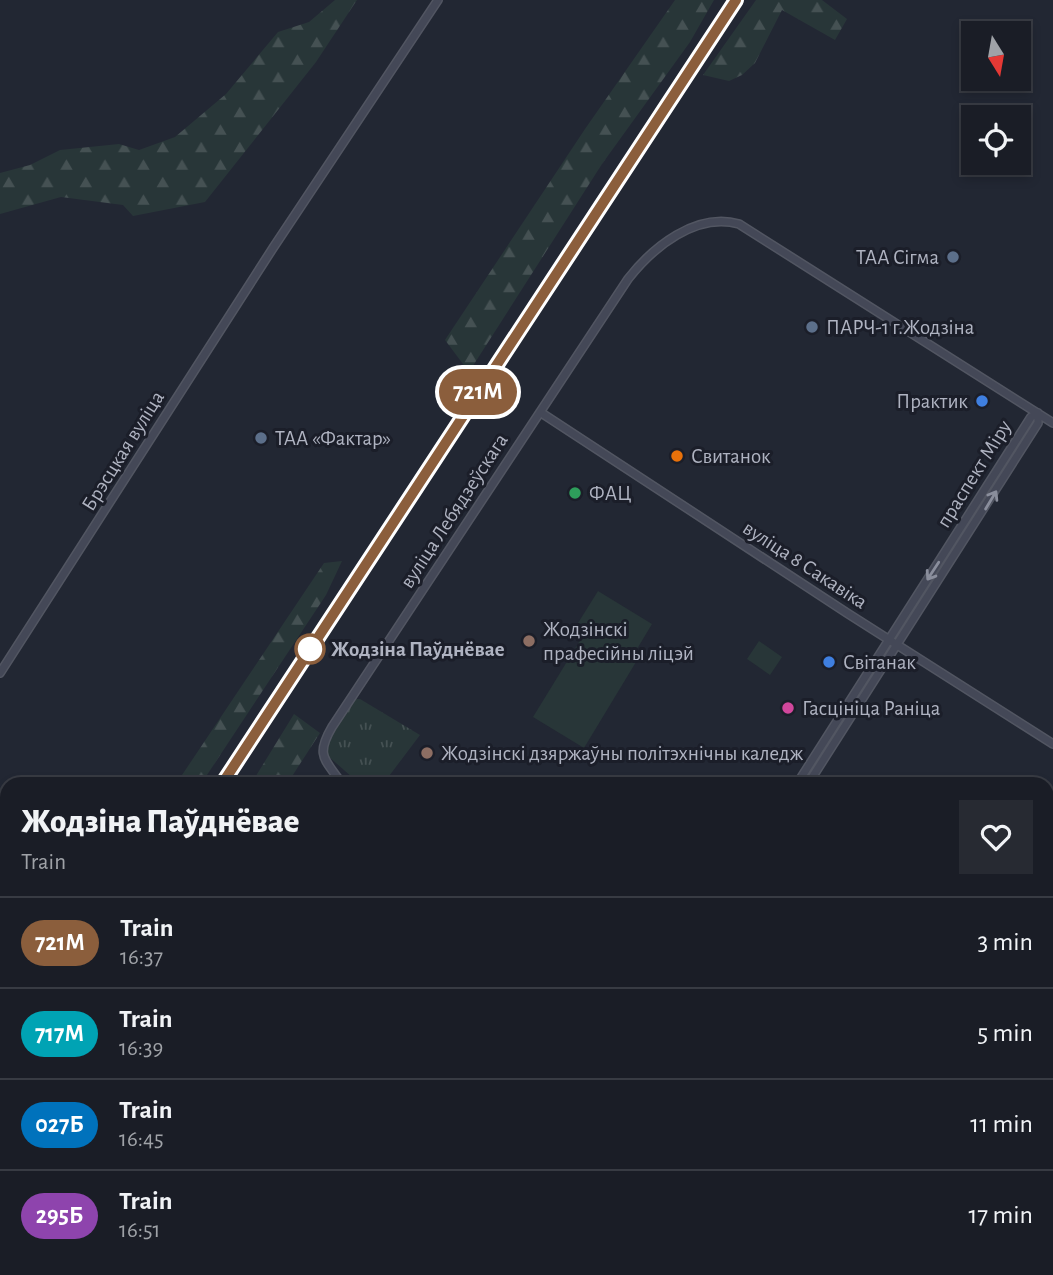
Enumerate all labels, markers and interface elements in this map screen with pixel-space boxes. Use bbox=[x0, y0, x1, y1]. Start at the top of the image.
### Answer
north arrow bbox=[961, 21, 1031, 91]
map controls bbox=[961, 21, 1031, 175]
button: locate bbox=[961, 105, 1031, 175]
place label: ТАА Сігма bbox=[856, 247, 939, 268]
marker: ТАА Сігма bbox=[945, 249, 961, 265]
place label: ПАРЧ-1 г.Жодзіна bbox=[826, 317, 975, 338]
marker: ПАРЧ-1 г.Жодзіна bbox=[804, 319, 820, 335]
line badge: 721М bbox=[429, 369, 527, 415]
text: 721М bbox=[453, 380, 503, 404]
street label: Брэсцкая вуліца bbox=[78, 387, 168, 515]
place label: Практик bbox=[896, 391, 968, 412]
marker: Практик bbox=[974, 393, 990, 409]
street label: праспект Міру bbox=[933, 417, 1015, 531]
place label: ТАА «Фактар» bbox=[275, 428, 391, 449]
marker: ТАА «Фактар» bbox=[253, 430, 269, 446]
street label: вуліца Лебядзеўскага bbox=[396, 430, 512, 592]
place label: Свитанок bbox=[691, 446, 771, 467]
marker: Свитанок bbox=[669, 448, 685, 464]
place label: ФАЦ bbox=[589, 483, 632, 504]
marker: ФАЦ bbox=[567, 485, 583, 501]
one-way arrow bbox=[984, 490, 998, 510]
street label: вуліца 8 Сакавіка bbox=[739, 517, 871, 613]
one-way arrow bbox=[926, 561, 940, 581]
place label: Жодзінскі прафесійны ліцэй bbox=[543, 619, 694, 664]
marker: Жодзінскі прафесійны ліцэй bbox=[521, 633, 537, 649]
marker: Жодзіна Паўднёвае bbox=[295, 634, 325, 664]
place label: Жодзіна Паўднёвае bbox=[331, 639, 505, 660]
place label: Світанак bbox=[843, 652, 916, 673]
marker: Світанак bbox=[821, 654, 837, 670]
place label: Гасцініца Раніца bbox=[802, 698, 941, 719]
marker: Гасцініца Раніца bbox=[780, 700, 796, 716]
place label: Жодзінскі дзяржаўны політэхнічны каледж bbox=[441, 743, 804, 764]
marker: Жодзінскі дзяржаўны політэхнічны каледж bbox=[419, 745, 435, 761]
button: heart bbox=[959, 800, 1033, 874]
text: Жодзіна Паўднёвае bbox=[21, 806, 300, 839]
text: Train bbox=[21, 851, 66, 874]
text: Train bbox=[120, 915, 173, 941]
text: 3 min bbox=[977, 929, 1033, 955]
text: 721М bbox=[35, 931, 85, 955]
text: 16:37 bbox=[120, 946, 163, 969]
text: Train bbox=[119, 1006, 173, 1032]
text: 5 min bbox=[977, 1020, 1033, 1046]
text: 717М bbox=[35, 1022, 84, 1046]
text: 16:39 bbox=[119, 1037, 163, 1060]
text: Train bbox=[119, 1097, 172, 1123]
text: 11 min bbox=[970, 1111, 1033, 1137]
text: 027Б bbox=[35, 1113, 84, 1137]
text: 16:45 bbox=[119, 1128, 164, 1151]
text: Train bbox=[119, 1188, 172, 1214]
text: 17 min bbox=[968, 1202, 1033, 1228]
text: 295Б bbox=[36, 1204, 83, 1228]
text: 16:51 bbox=[119, 1219, 161, 1242]

